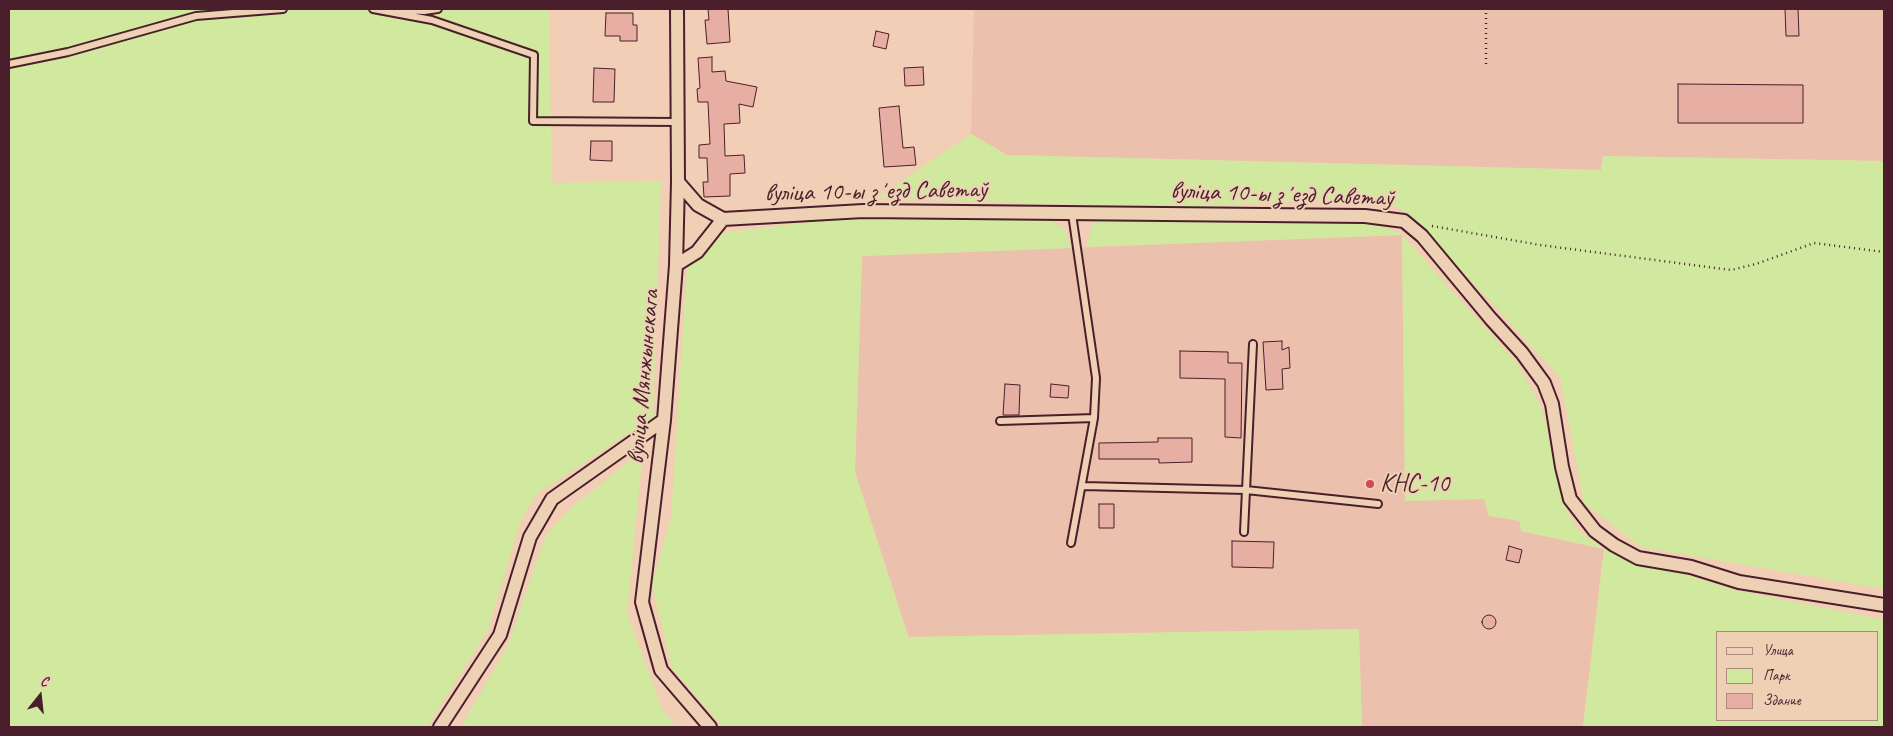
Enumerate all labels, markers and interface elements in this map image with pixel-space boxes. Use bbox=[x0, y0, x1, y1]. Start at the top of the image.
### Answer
street label: вуліца 10-ы зʼезд Саветаў bbox=[764, 175, 988, 209]
street label: вуліца 10-ы зʼезд Саветаў bbox=[1170, 176, 1394, 214]
street label: вуліца Мянжынскага bbox=[621, 289, 667, 465]
place label: КНС-10 bbox=[1380, 469, 1449, 499]
marker: КНС-10 bbox=[1364, 478, 1376, 490]
legend bbox=[1716, 631, 1878, 721]
text: Улица bbox=[1763, 641, 1793, 660]
text: Парк bbox=[1763, 666, 1790, 685]
north arrow bbox=[15, 671, 65, 721]
text: С bbox=[39, 672, 50, 690]
text: Здание bbox=[1763, 691, 1801, 710]

